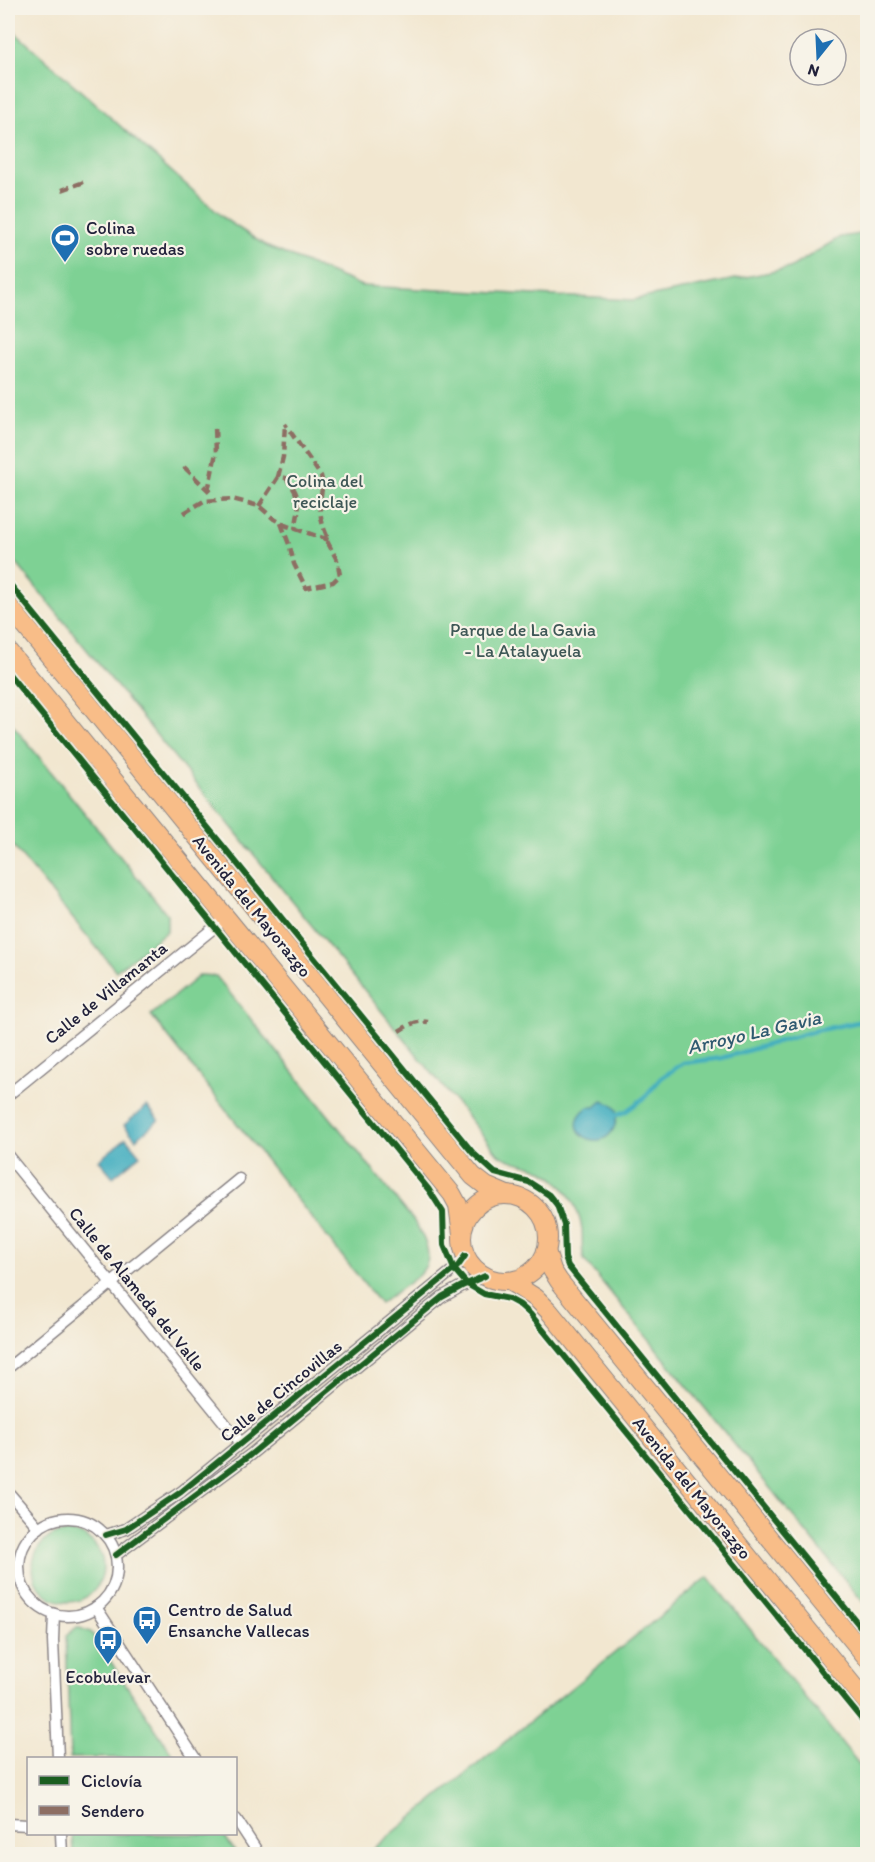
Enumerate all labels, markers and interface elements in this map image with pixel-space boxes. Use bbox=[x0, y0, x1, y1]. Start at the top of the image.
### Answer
north arrow bbox=[788, 27, 848, 87]
text: N bbox=[805, 60, 822, 81]
place label: Colina sobre ruedas bbox=[86, 217, 185, 260]
sports icon: Colina sobre ruedas bbox=[49, 222, 81, 264]
park label: Colina del reciclaje bbox=[287, 470, 363, 513]
park label: Parque de La Gavia - La Atalayuela bbox=[450, 619, 596, 662]
street label: Avenida del Mayorazgo bbox=[188, 830, 316, 982]
street label: Calle de Villamanta bbox=[40, 936, 172, 1049]
water label: Arroyo La Gavia bbox=[685, 1005, 824, 1059]
street label: Calle de Alameda del Valle bbox=[64, 1203, 210, 1375]
street label: Calle de Cincovillas bbox=[216, 1335, 346, 1447]
street label: Avenida del Mayorazgo bbox=[628, 1412, 756, 1564]
place label: Centro de Salud Ensanche Vallecas bbox=[168, 1599, 310, 1642]
bus stop icon: Centro de Salud Ensanche Vallecas bbox=[131, 1604, 163, 1646]
bus stop icon: Ecobulevar bbox=[92, 1624, 124, 1666]
place label: Ecobulevar bbox=[66, 1666, 151, 1688]
legend bbox=[27, 1757, 237, 1835]
text: Ciclovía bbox=[81, 1770, 143, 1792]
text: Sendero bbox=[81, 1800, 144, 1822]

